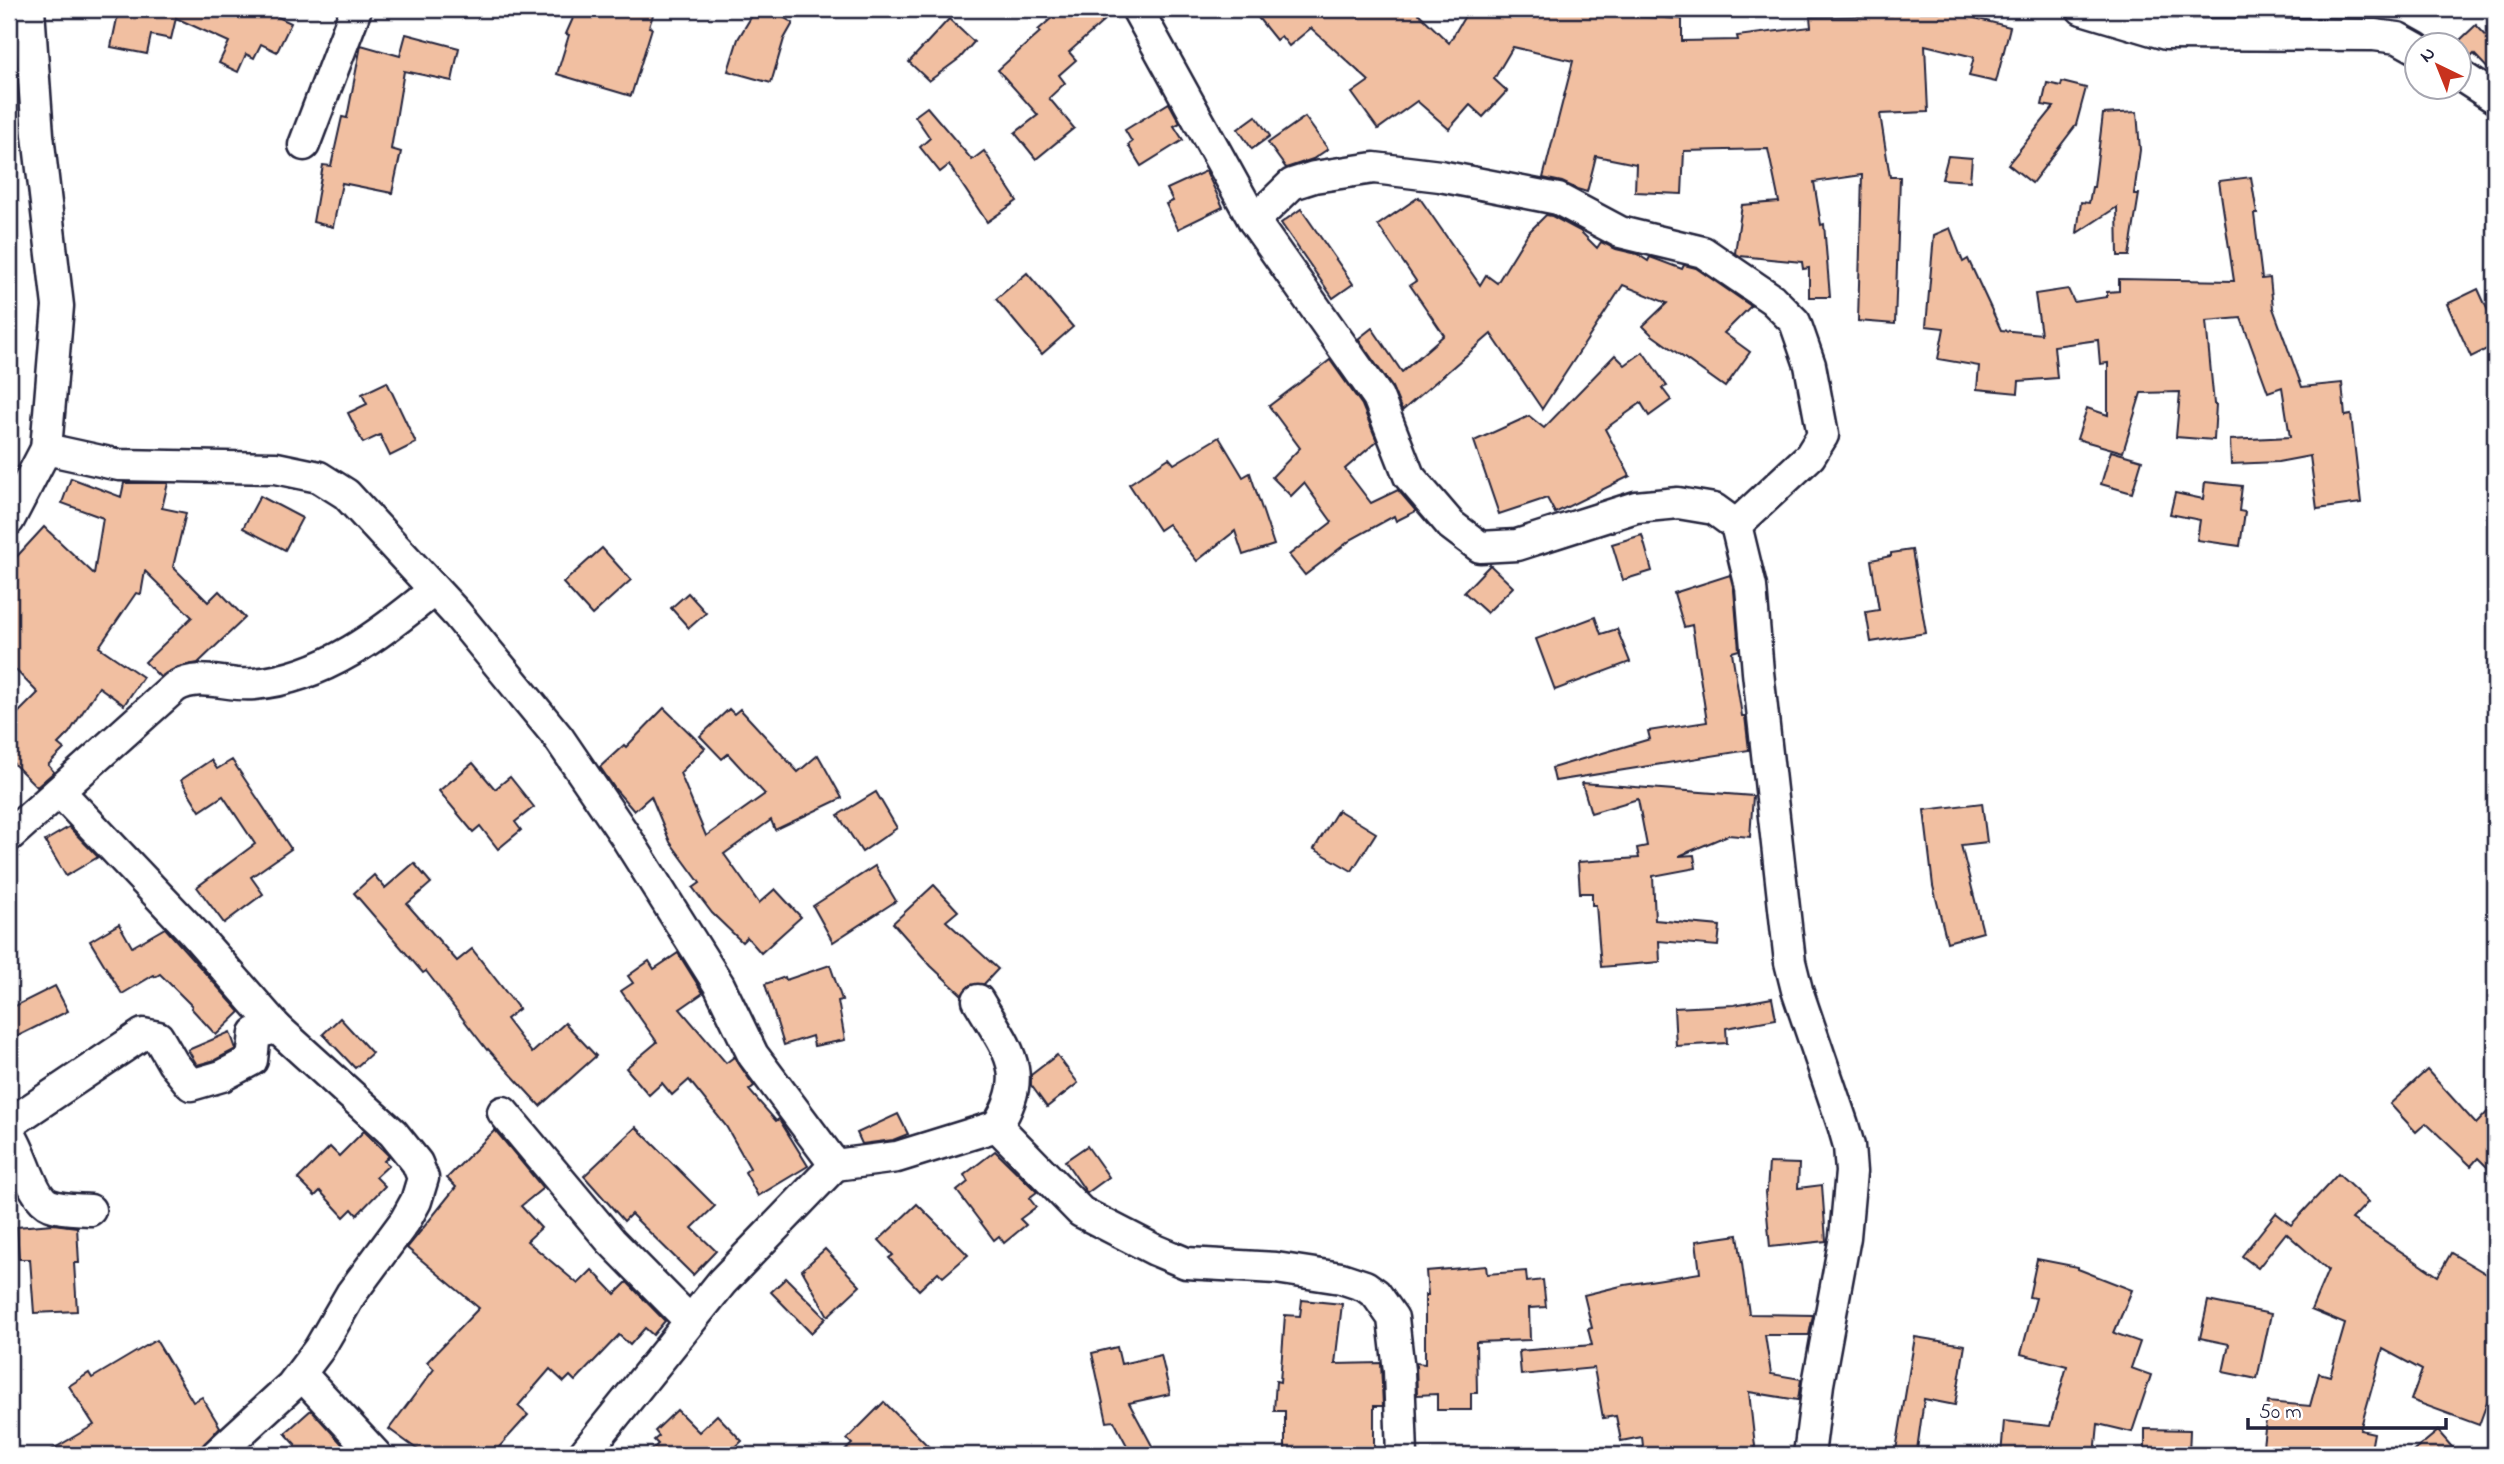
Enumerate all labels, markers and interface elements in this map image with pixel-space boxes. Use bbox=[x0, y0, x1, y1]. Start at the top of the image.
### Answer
north arrow bbox=[2402, 32, 2472, 102]
text: N bbox=[2414, 41, 2442, 70]
scale bar bbox=[2248, 1387, 2446, 1431]
text: 50 m bbox=[2259, 1398, 2302, 1428]

